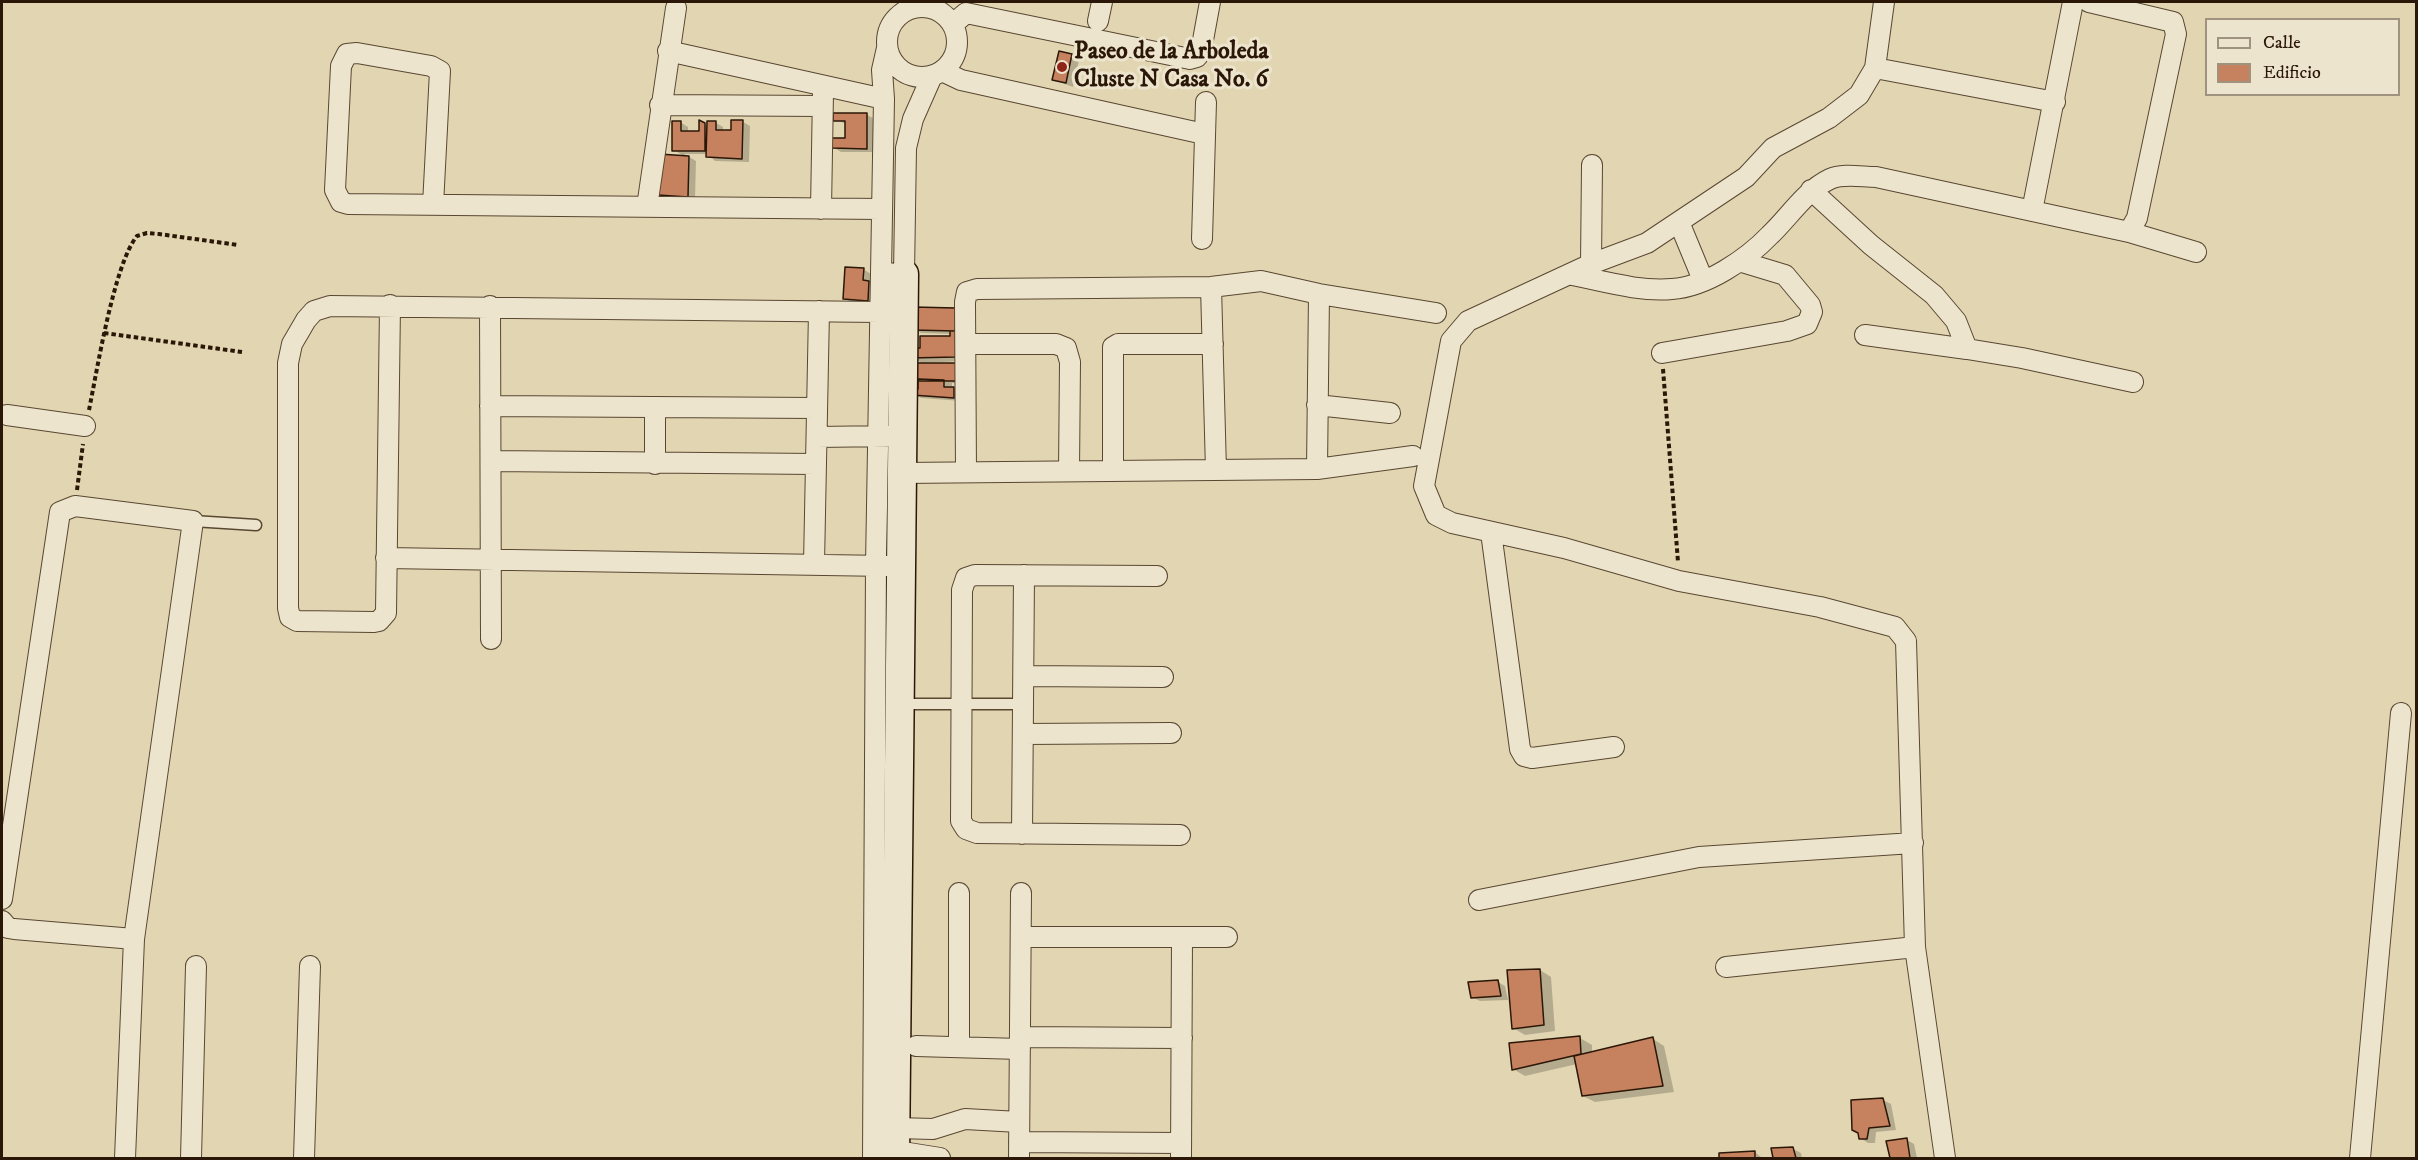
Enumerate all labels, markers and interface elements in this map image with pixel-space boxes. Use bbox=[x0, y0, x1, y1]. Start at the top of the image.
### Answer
legend bbox=[2205, 18, 2400, 96]
text: Calle bbox=[2263, 32, 2301, 54]
place label: Paseo de la Arboleda Cluste N Casa No. 6 bbox=[1074, 39, 1269, 95]
marker: Paseo de la Arboleda Cluste N Casa No. 6 bbox=[1055, 60, 1069, 74]
text: Edificio bbox=[2263, 62, 2321, 84]

